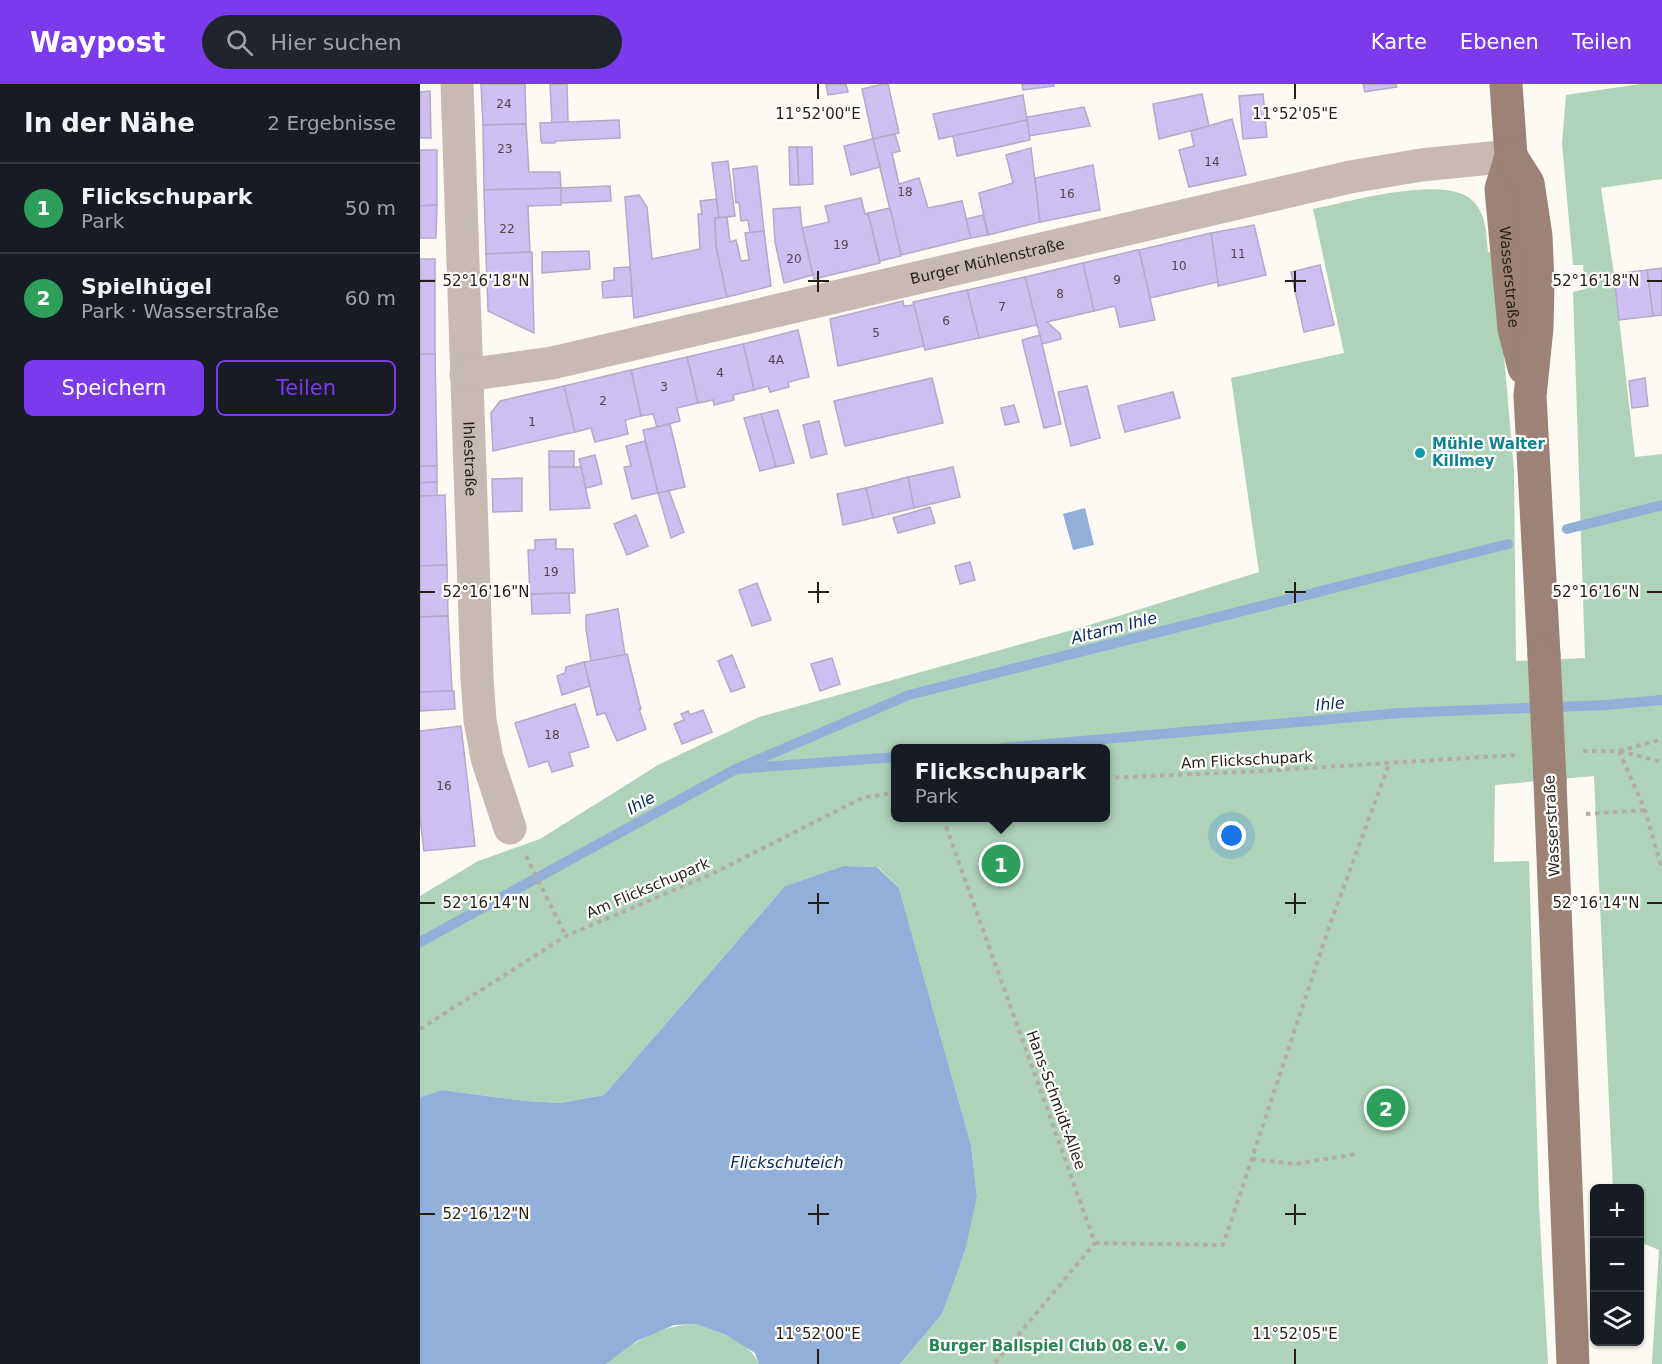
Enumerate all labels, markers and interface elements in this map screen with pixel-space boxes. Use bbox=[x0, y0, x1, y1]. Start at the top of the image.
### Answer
search box bbox=[202, 15, 622, 69]
text: Waypost bbox=[30, 26, 166, 59]
icon: search bbox=[223, 26, 256, 59]
text: Hier suchen bbox=[271, 30, 402, 55]
text: Karte bbox=[1371, 30, 1427, 54]
text: Ebenen bbox=[1460, 30, 1539, 54]
text: Teilen bbox=[1572, 30, 1632, 54]
house number: 24 bbox=[496, 97, 512, 111]
text: 11°52'00"E bbox=[775, 105, 861, 123]
text: 11°52'05"E bbox=[1252, 105, 1338, 123]
text: In der Nähe bbox=[24, 108, 195, 138]
text: 2 Ergebnisse bbox=[267, 111, 396, 135]
house number: 23 bbox=[497, 142, 513, 156]
house number: 14 bbox=[1204, 155, 1220, 169]
text: Flickschupark bbox=[81, 184, 252, 209]
house number: 18 bbox=[897, 185, 913, 199]
house number: 16 bbox=[1059, 187, 1075, 201]
text: 1 bbox=[37, 196, 50, 220]
text: 50 m bbox=[345, 196, 396, 220]
text: Park bbox=[81, 209, 124, 233]
house number: 22 bbox=[499, 222, 515, 236]
street label: Wasserstraße bbox=[1495, 225, 1523, 329]
street label: Burger Mühlenstraße bbox=[908, 235, 1067, 288]
house number: 19 bbox=[833, 238, 849, 252]
house number: 11 bbox=[1230, 247, 1246, 261]
house number: 20 bbox=[786, 252, 802, 266]
house number: 10 bbox=[1171, 259, 1187, 273]
text: 52°16'18"N bbox=[442, 272, 530, 290]
text: 52°16'18"N bbox=[1552, 272, 1640, 290]
house number: 9 bbox=[1113, 273, 1121, 287]
text: Spielhügel bbox=[81, 274, 212, 299]
text: 2 bbox=[37, 286, 50, 310]
text: 60 m bbox=[345, 286, 396, 310]
house number: 8 bbox=[1056, 287, 1064, 301]
text: Park · Wasserstraße bbox=[81, 299, 279, 323]
house number: 7 bbox=[998, 300, 1006, 314]
house number: 6 bbox=[942, 314, 950, 328]
house number: 5 bbox=[872, 326, 880, 340]
house number: 4A bbox=[768, 353, 785, 367]
button: Speichern bbox=[24, 360, 204, 416]
button: Teilen bbox=[216, 360, 396, 416]
house number: 4 bbox=[716, 366, 724, 380]
house number: 3 bbox=[660, 380, 668, 394]
house number: 2 bbox=[599, 394, 607, 408]
house number: 1 bbox=[528, 415, 536, 429]
street label: Ihlestraße bbox=[459, 421, 480, 497]
place label: Mühle Walter Killmey bbox=[1432, 435, 1545, 470]
marker: Mühle Walter Killmey bbox=[1413, 446, 1427, 460]
house number: 19 bbox=[543, 565, 559, 579]
text: 52°16'16"N bbox=[442, 583, 530, 601]
text: 52°16'16"N bbox=[1552, 583, 1640, 601]
water label: Altarm Ihle bbox=[1068, 608, 1159, 648]
water label: Ihle bbox=[1315, 693, 1345, 715]
house number: 18 bbox=[544, 728, 560, 742]
popup bbox=[891, 744, 1110, 822]
street label: Am Flickschupark bbox=[1181, 748, 1314, 772]
text: Flickschupark bbox=[915, 759, 1086, 784]
street label: Wasserstraße bbox=[1540, 775, 1564, 877]
house number: 16 bbox=[436, 779, 452, 793]
text: Park bbox=[915, 784, 958, 808]
water label: Ihle bbox=[624, 788, 658, 818]
your location bbox=[1217, 821, 1246, 850]
pin: 1 bbox=[982, 842, 1020, 886]
street label: Am Flickschupark bbox=[584, 854, 713, 922]
text: 52°16'14"N bbox=[442, 894, 530, 912]
text: 52°16'14"N bbox=[1552, 894, 1640, 912]
street label: Hans-Schmidt-Allee bbox=[1022, 1028, 1090, 1172]
pin: 2 bbox=[1366, 1086, 1406, 1130]
water label: Flickschuteich bbox=[730, 1153, 844, 1172]
map controls bbox=[1590, 1184, 1644, 1346]
button: + bbox=[1590, 1184, 1644, 1238]
text: 52°16'12"N bbox=[442, 1205, 530, 1223]
button: − bbox=[1590, 1238, 1644, 1292]
button: layers bbox=[1590, 1292, 1644, 1346]
text: 11°52'00"E bbox=[775, 1325, 861, 1343]
text: 11°52'05"E bbox=[1252, 1325, 1338, 1343]
place label: Burger Ballspiel Club 08 e.V. bbox=[929, 1337, 1169, 1355]
marker: Burger Ballspiel Club 08 e.V. bbox=[1174, 1339, 1188, 1353]

